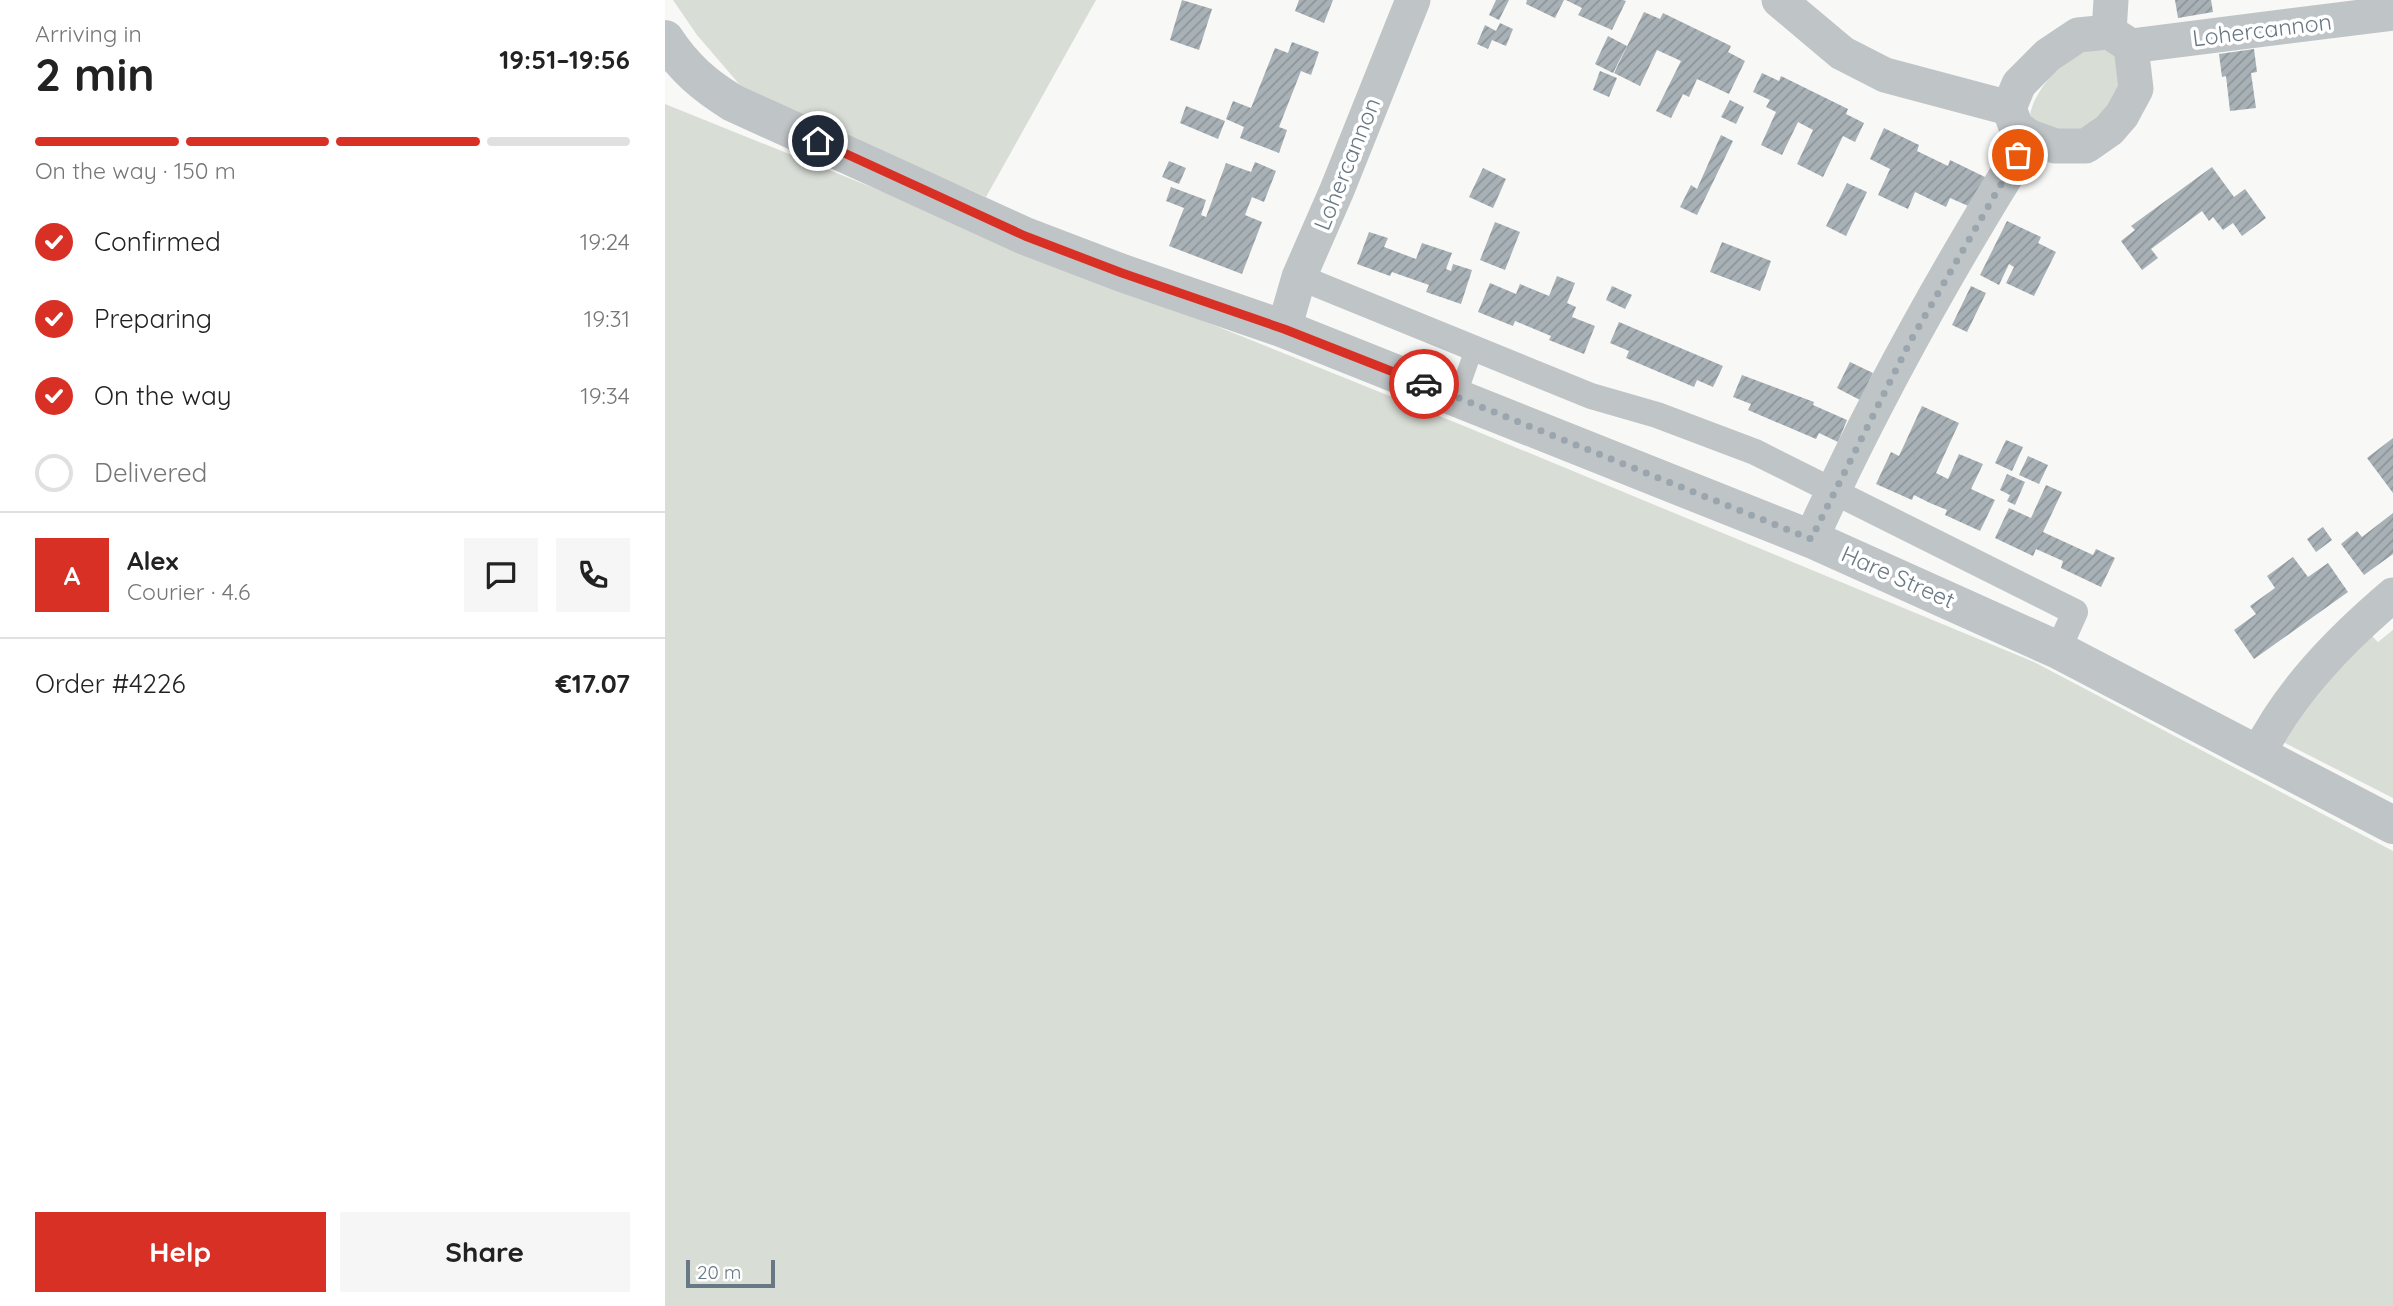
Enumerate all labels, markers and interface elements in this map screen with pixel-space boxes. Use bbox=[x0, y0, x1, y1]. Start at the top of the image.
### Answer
street label: Lohercannon bbox=[2191, 7, 2333, 52]
text: Arriving in bbox=[35, 19, 142, 48]
text: 19:51–19:56 bbox=[499, 43, 630, 76]
text: 2 min bbox=[35, 45, 155, 103]
street label: Lohercannon bbox=[1307, 93, 1386, 234]
pin bbox=[788, 111, 848, 171]
icon: home bbox=[799, 122, 837, 160]
pin bbox=[1988, 125, 2048, 185]
icon: bag bbox=[1999, 136, 2037, 174]
text: On the way · 150 m bbox=[35, 156, 236, 185]
icon: check bbox=[35, 223, 73, 261]
text: Confirmed bbox=[94, 225, 221, 258]
text: 19:24 bbox=[580, 227, 630, 256]
icon: check bbox=[35, 300, 73, 338]
text: Preparing bbox=[94, 302, 212, 335]
text: 19:31 bbox=[584, 304, 630, 333]
courier bbox=[1389, 349, 1459, 419]
icon: car bbox=[1405, 365, 1443, 403]
icon: check bbox=[35, 377, 73, 415]
text: On the way bbox=[94, 379, 232, 412]
text: 19:34 bbox=[580, 381, 630, 410]
text: Delivered bbox=[94, 456, 207, 489]
button: chat bbox=[464, 538, 538, 612]
button: phone bbox=[556, 538, 630, 612]
street label: Hare Street bbox=[1837, 539, 1960, 614]
text: Alex bbox=[127, 544, 178, 577]
text: A bbox=[64, 559, 80, 592]
text: Courier · 4.6 bbox=[127, 577, 250, 606]
text: Order #4226 bbox=[35, 667, 185, 700]
text: €17.07 bbox=[555, 667, 630, 700]
button: Help bbox=[35, 1212, 326, 1292]
button: Share bbox=[340, 1212, 630, 1292]
scale bar bbox=[686, 1257, 775, 1289]
text: 20 m bbox=[697, 1260, 741, 1284]

